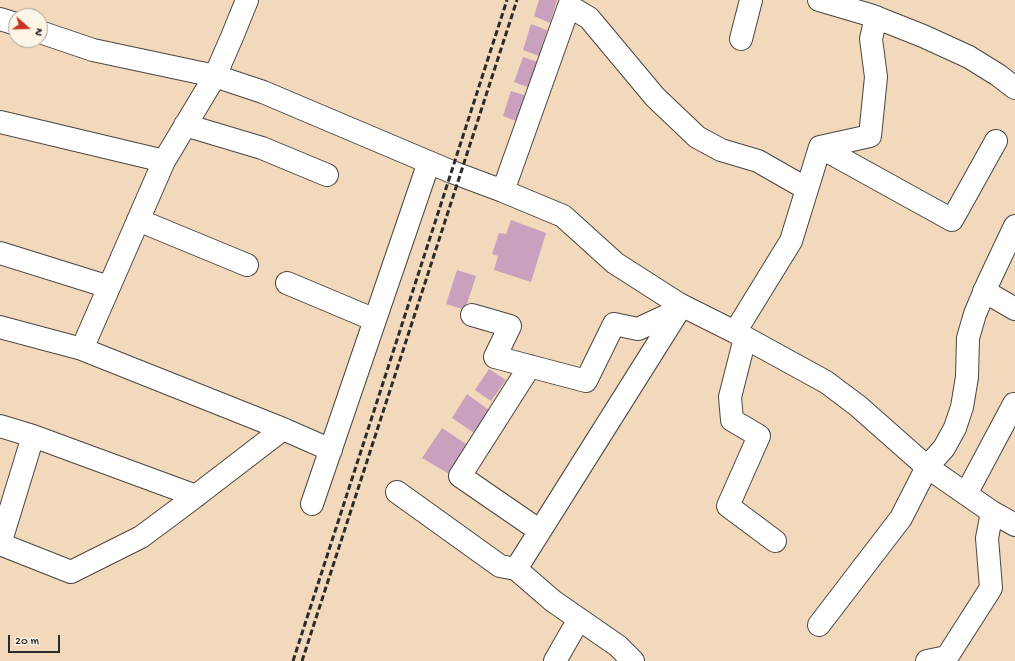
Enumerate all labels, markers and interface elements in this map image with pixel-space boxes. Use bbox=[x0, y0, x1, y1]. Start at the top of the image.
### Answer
north arrow bbox=[8, 8, 48, 48]
text: N bbox=[31, 26, 45, 37]
scale bar bbox=[10, 627, 62, 653]
text: 20 m bbox=[15, 635, 39, 649]

